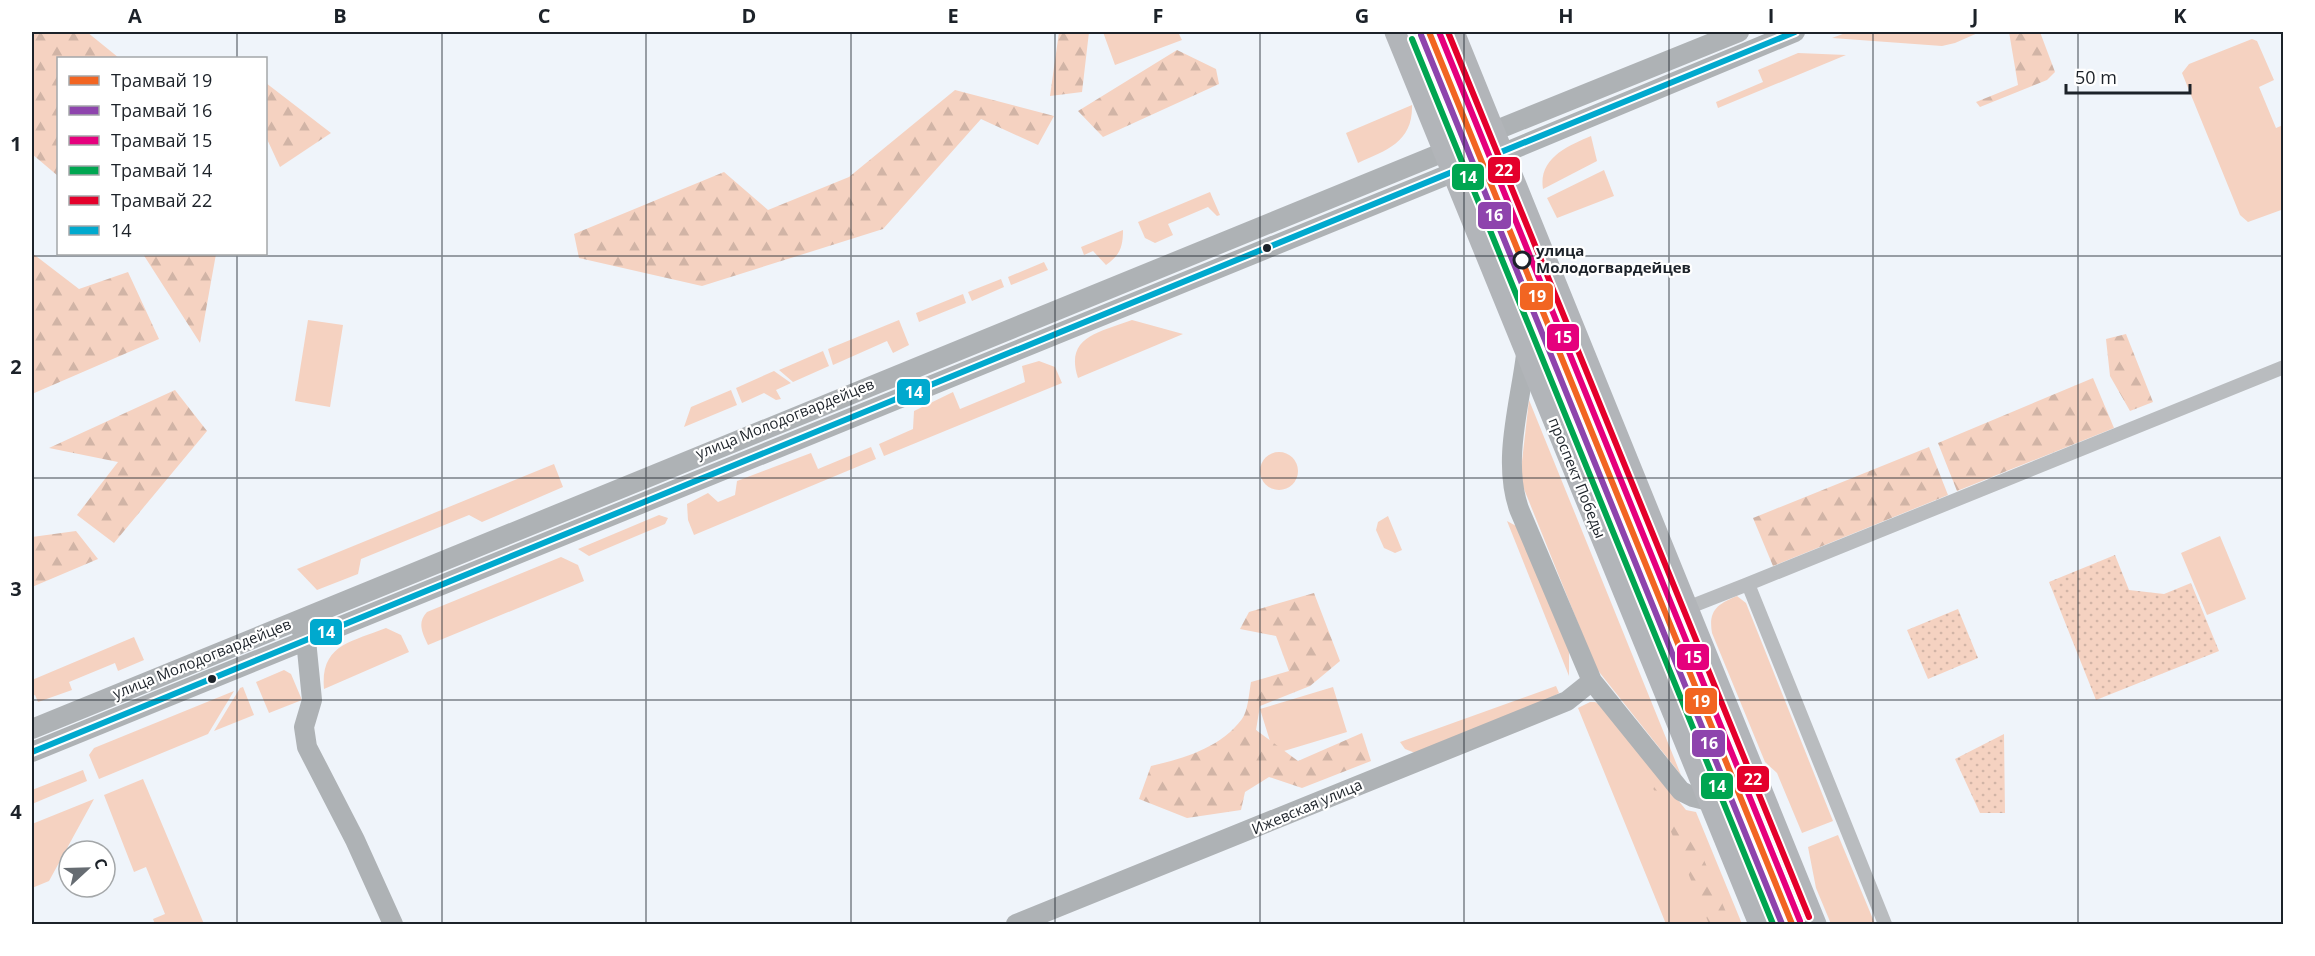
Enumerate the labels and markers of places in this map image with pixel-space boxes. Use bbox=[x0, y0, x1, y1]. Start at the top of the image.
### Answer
place label: улица Молодогвардейцев bbox=[1536, 240, 1691, 277]
unlabelled marker bbox=[1261, 242, 1273, 254]
marker: улица Молодогвардейцев bbox=[1513, 251, 1531, 269]
unlabelled marker bbox=[206, 673, 218, 685]

